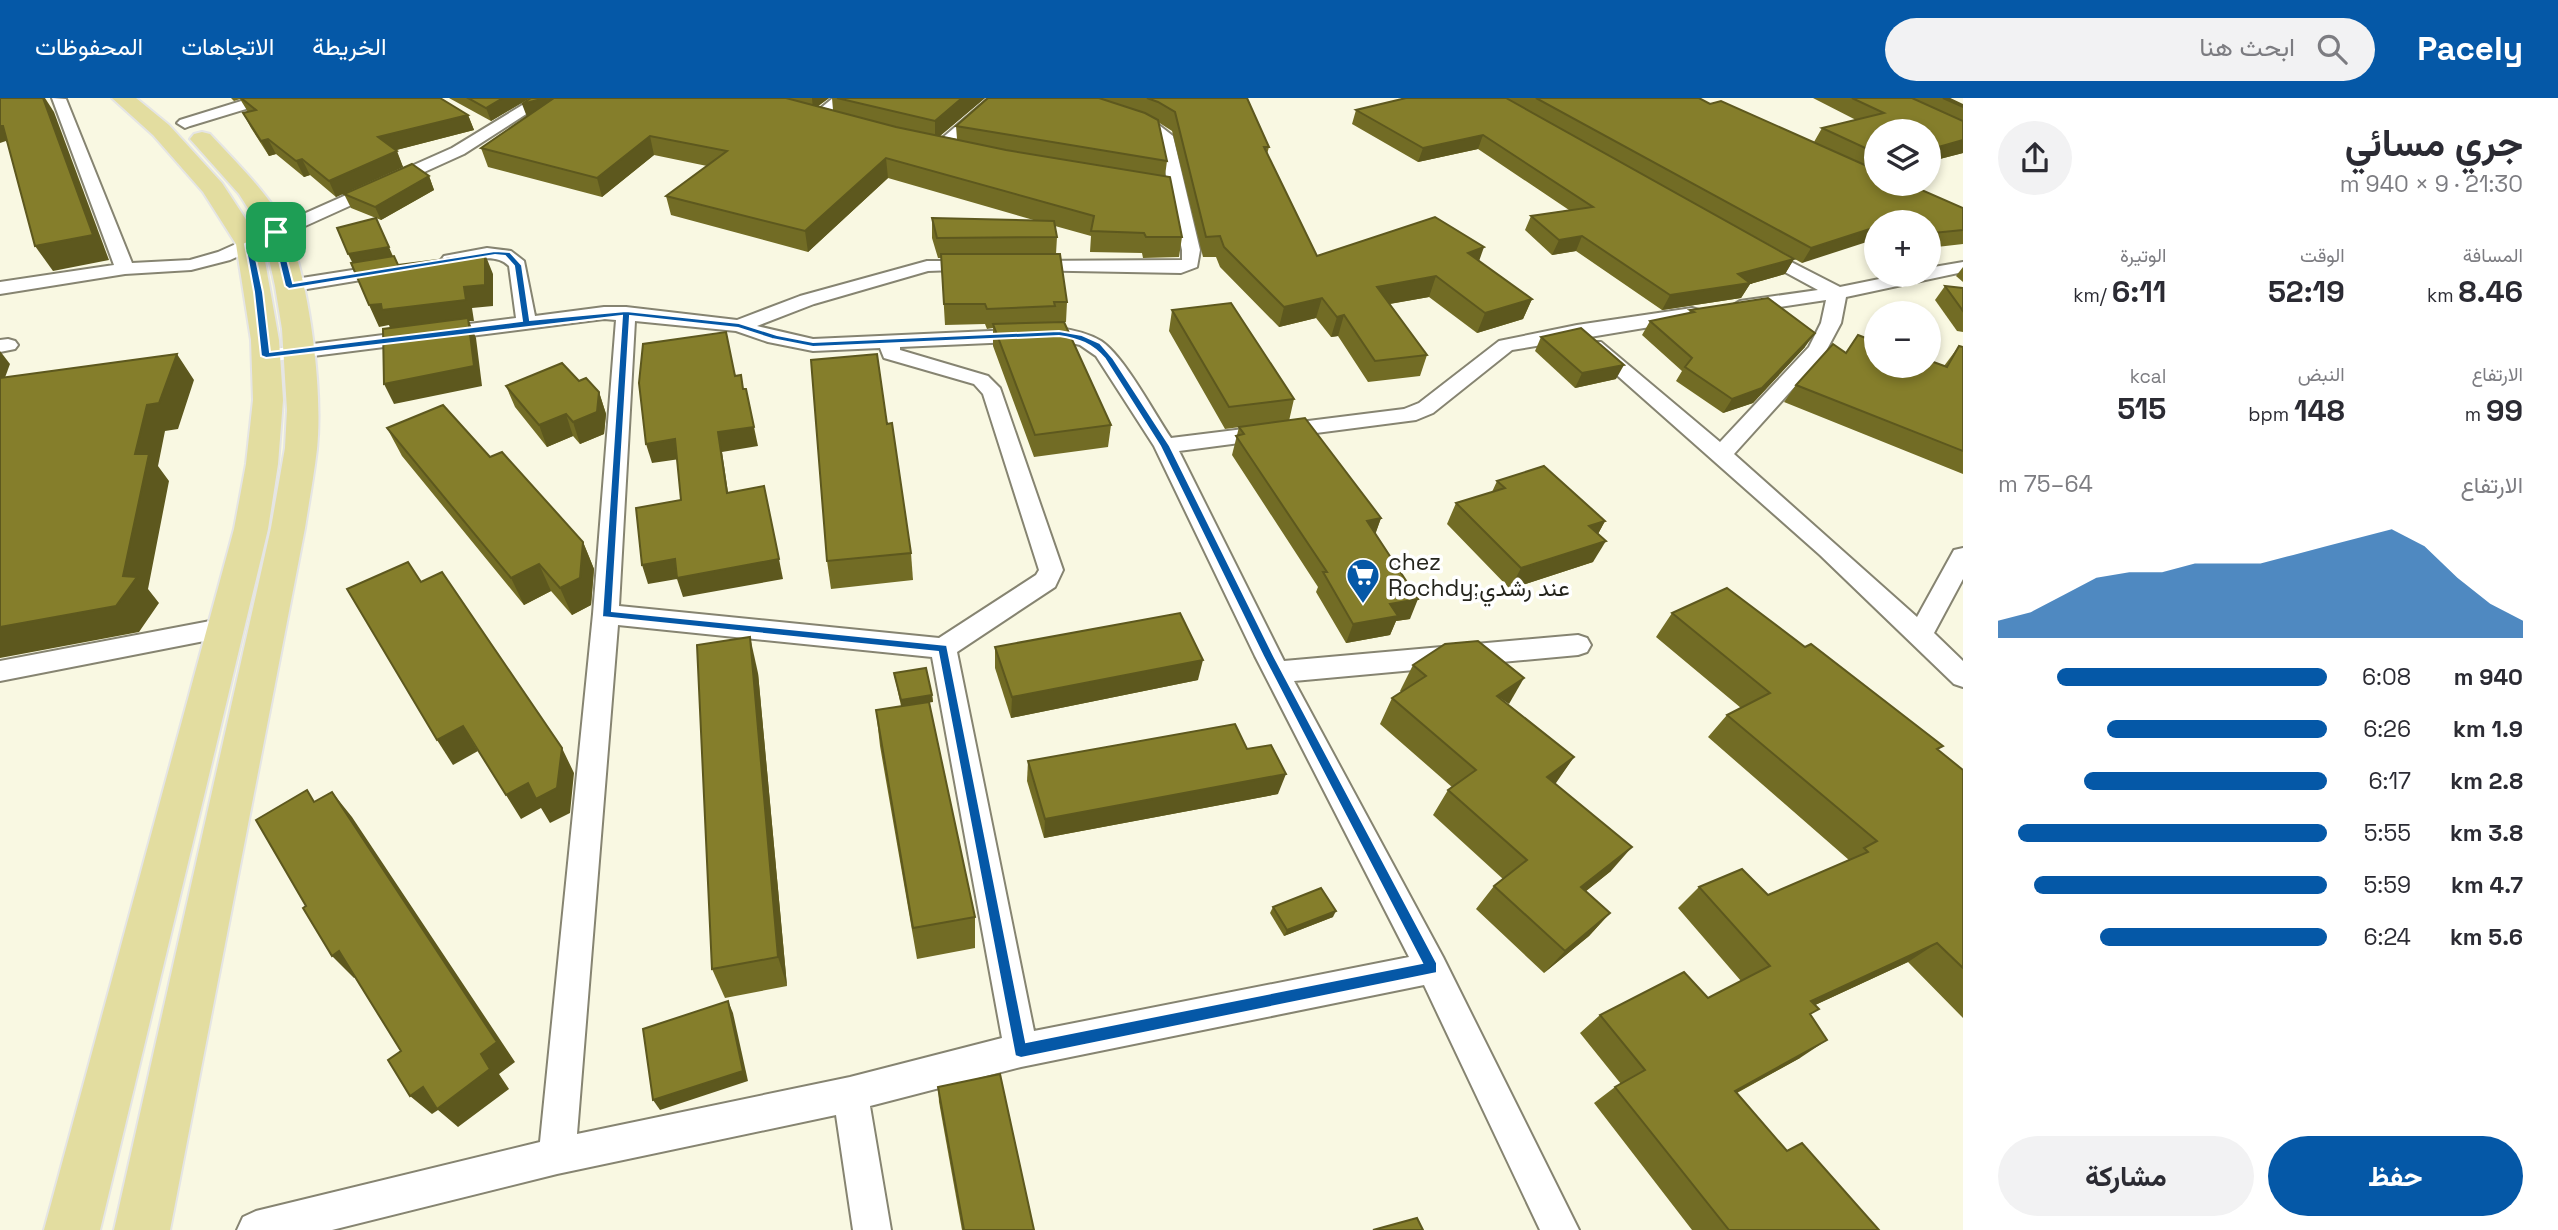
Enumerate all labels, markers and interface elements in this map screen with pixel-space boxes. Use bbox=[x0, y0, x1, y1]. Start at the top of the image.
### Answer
search box bbox=[1885, 18, 2375, 81]
text: Pacely bbox=[2417, 28, 2523, 70]
text: ابحث هنا bbox=[2199, 30, 2295, 64]
icon: search bbox=[2313, 30, 2351, 68]
text: المحفوظات bbox=[35, 31, 143, 62]
text: الاتجاهات bbox=[181, 31, 274, 62]
text: الخريطة bbox=[312, 31, 387, 62]
map controls bbox=[1864, 119, 1941, 378]
button: layers bbox=[1864, 119, 1941, 196]
text: جري مسائي bbox=[2345, 119, 2523, 167]
button: share bbox=[1998, 121, 2072, 195]
text: 21:30 · 9 × 940 m bbox=[2340, 169, 2523, 199]
pin bbox=[246, 202, 306, 262]
button: + bbox=[1864, 210, 1941, 287]
icon: arrive bbox=[257, 213, 295, 251]
text: الوتيرة bbox=[2120, 243, 2166, 268]
text: الوقت bbox=[2300, 243, 2345, 268]
text: المسافة bbox=[2463, 243, 2523, 268]
text: 6:11 bbox=[2112, 272, 2166, 311]
text: 52:19 bbox=[2268, 272, 2345, 311]
text: 8.46 bbox=[2458, 272, 2523, 311]
text: /km bbox=[2073, 283, 2112, 308]
text: km bbox=[2427, 283, 2458, 308]
button: − bbox=[1864, 301, 1941, 378]
text: النبض bbox=[2298, 362, 2345, 387]
text: الارتفاع bbox=[2471, 362, 2523, 387]
text: kcal bbox=[2130, 364, 2166, 389]
text: 515 bbox=[2117, 389, 2166, 428]
text: 148 bbox=[2294, 391, 2345, 430]
text: 99 bbox=[2486, 391, 2523, 430]
text: bpm bbox=[2248, 402, 2294, 427]
text: m bbox=[2465, 402, 2486, 427]
text: 64–75 m bbox=[1998, 469, 2093, 499]
text: الارتفاع bbox=[2461, 470, 2523, 500]
place label: chez Rochdy;عند رشدي bbox=[1388, 547, 1570, 607]
supermarket icon: chez Rochdy;عند رشدي bbox=[1344, 556, 1382, 605]
text: 6:08 bbox=[2362, 662, 2411, 692]
text: 940 m bbox=[2454, 662, 2523, 692]
text: 6:26 bbox=[2363, 714, 2411, 744]
text: 1.9 km bbox=[2453, 714, 2523, 744]
text: 6:17 bbox=[2369, 766, 2411, 796]
text: 2.8 km bbox=[2450, 766, 2523, 796]
text: 5:55 bbox=[2364, 818, 2411, 848]
text: 3.8 km bbox=[2450, 818, 2523, 848]
text: 5:59 bbox=[2364, 870, 2411, 900]
text: 4.7 km bbox=[2451, 870, 2523, 900]
text: 6:24 bbox=[2364, 922, 2411, 952]
text: 5.6 km bbox=[2450, 922, 2523, 952]
button: مشاركة bbox=[1998, 1136, 2254, 1216]
button: حفظ bbox=[2268, 1136, 2523, 1216]

